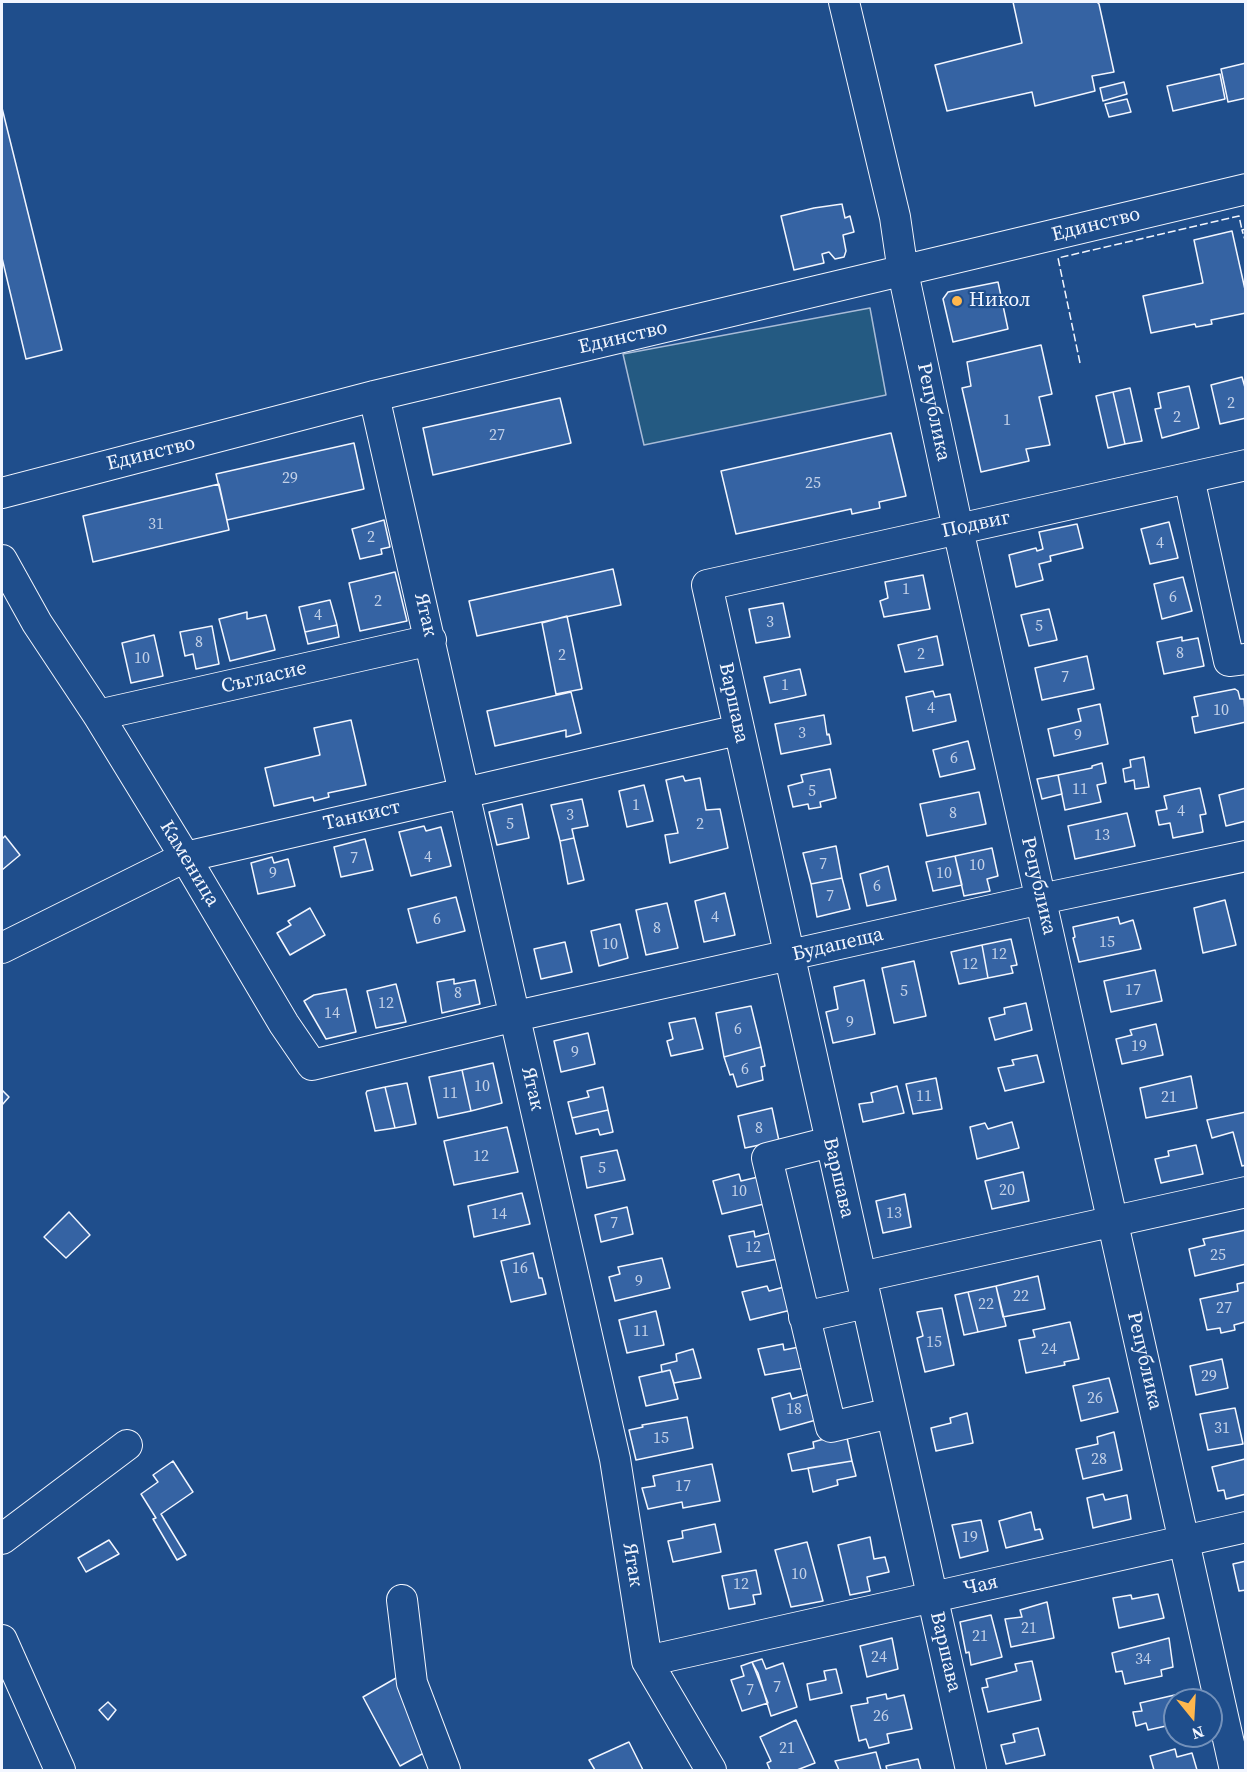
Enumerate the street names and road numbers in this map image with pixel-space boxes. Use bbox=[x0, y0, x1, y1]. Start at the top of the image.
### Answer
street label: Единство bbox=[1049, 202, 1143, 248]
street label: Единство bbox=[576, 316, 670, 360]
street label: Република bbox=[911, 361, 955, 463]
street label: Единство bbox=[104, 431, 198, 477]
street label: Подвиг bbox=[940, 506, 1012, 544]
street label: Ятак bbox=[408, 591, 442, 639]
street label: Съгласие bbox=[219, 657, 309, 699]
street label: Варшава bbox=[713, 661, 753, 745]
street label: Танкист bbox=[321, 796, 403, 836]
street label: Каменица bbox=[154, 817, 224, 911]
street label: Република bbox=[1015, 835, 1061, 937]
street label: Будапеща bbox=[790, 923, 886, 967]
street label: Ятак bbox=[515, 1065, 549, 1113]
street label: Варшава bbox=[817, 1135, 859, 1221]
street label: Република bbox=[1121, 1310, 1167, 1412]
street label: Ятак bbox=[617, 1541, 647, 1589]
street label: Чая bbox=[962, 1570, 1000, 1602]
street label: Варшава bbox=[924, 1609, 966, 1695]

